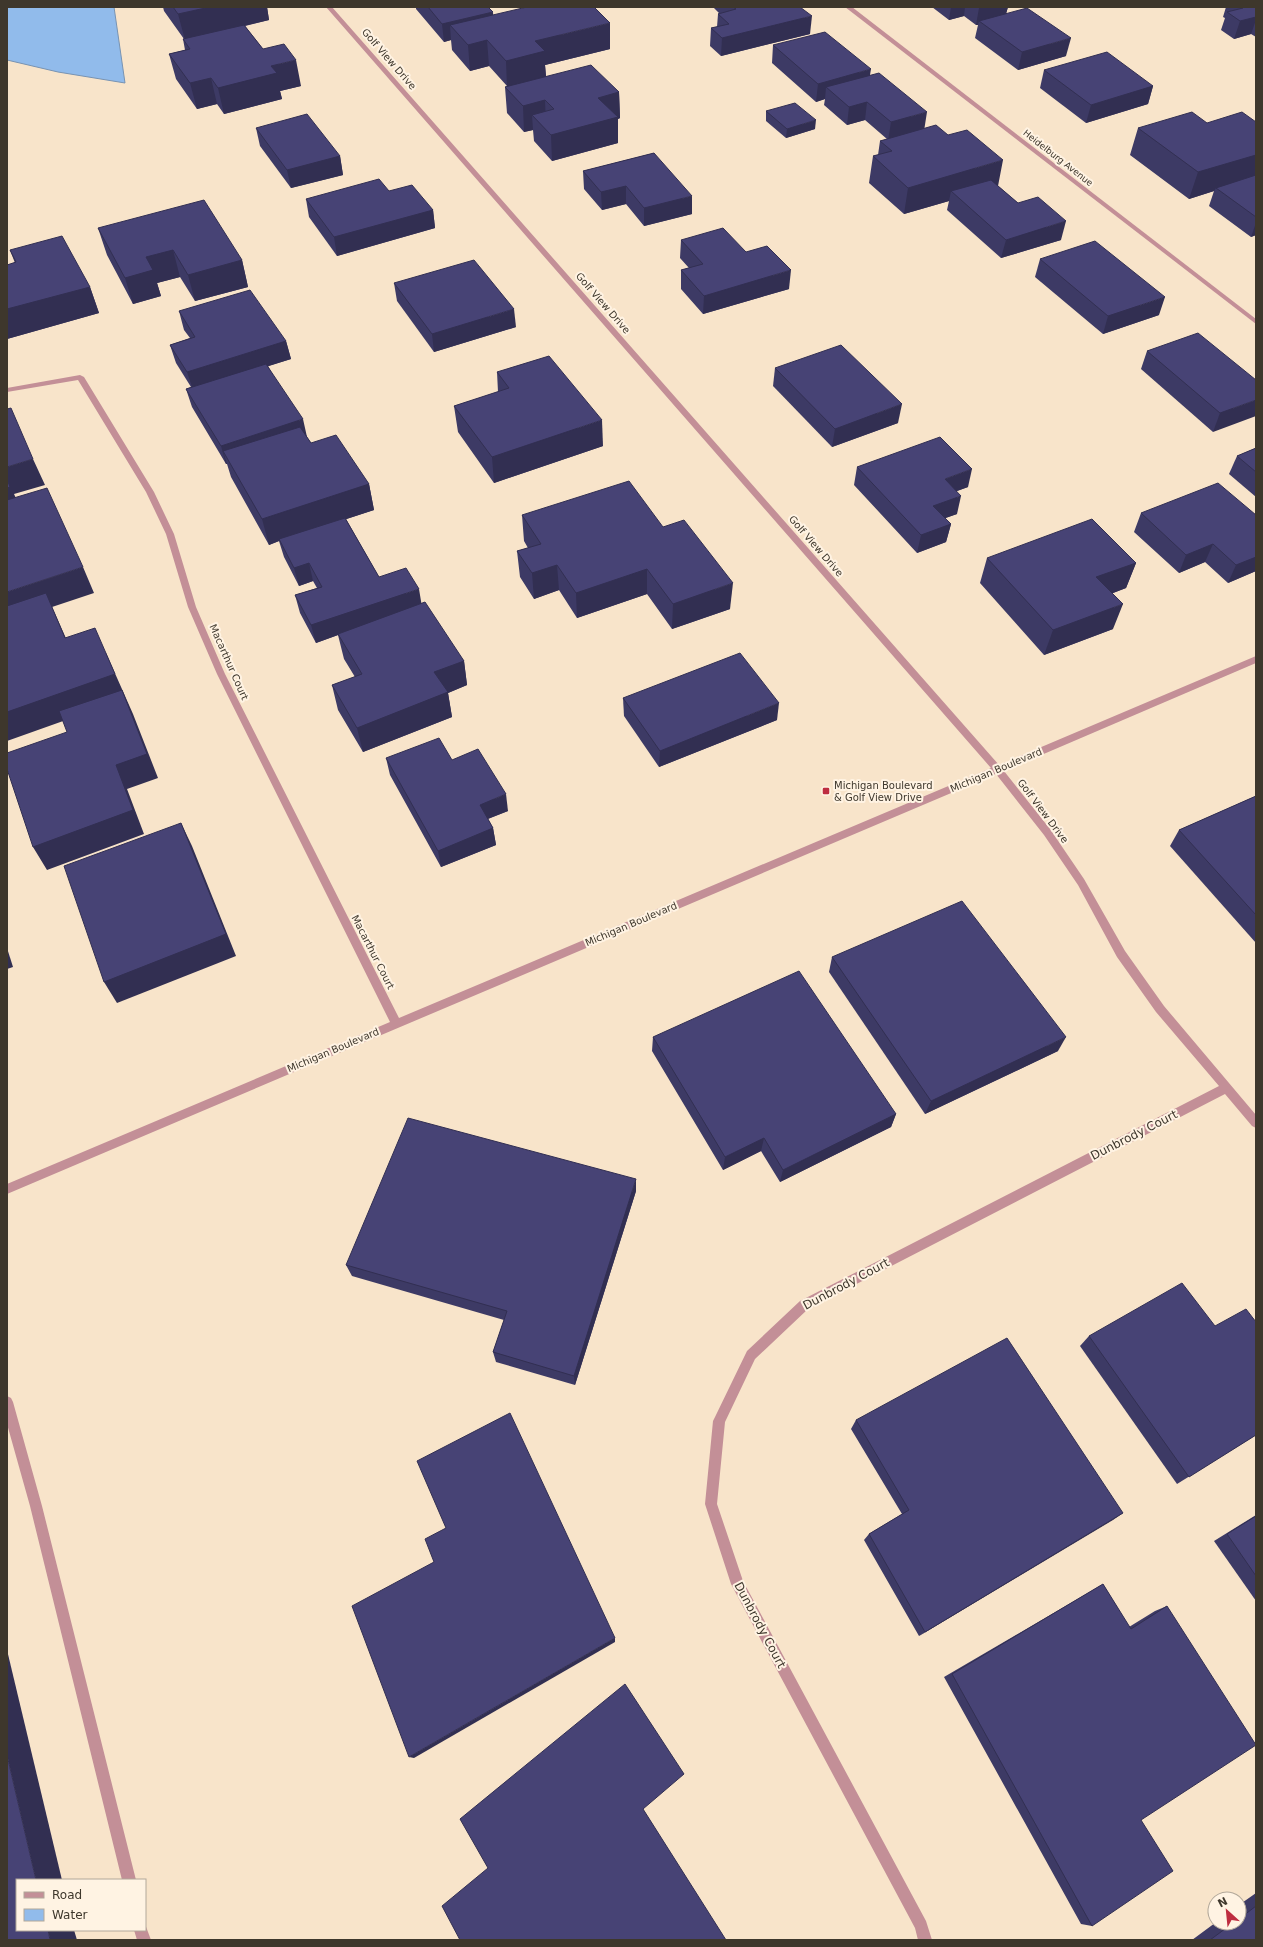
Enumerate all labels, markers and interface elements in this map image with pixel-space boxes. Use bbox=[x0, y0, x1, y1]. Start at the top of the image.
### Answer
street label: Golf View Drive bbox=[360, 26, 418, 92]
street label: Heidelburg Avenue bbox=[1021, 128, 1095, 189]
street label: Golf View Drive bbox=[574, 270, 632, 336]
street label: Golf View Drive bbox=[787, 513, 845, 579]
street label: Macarthur Court bbox=[207, 622, 251, 702]
street label: Michigan Boulevard bbox=[948, 746, 1044, 794]
street label: Golf View Drive bbox=[1015, 777, 1071, 845]
place label: Michigan Boulevard & Golf View Drive bbox=[834, 780, 933, 803]
marker: Michigan Boulevard & Golf View Drive bbox=[821, 786, 831, 796]
street label: Michigan Boulevard bbox=[583, 900, 679, 948]
street label: Macarthur Court bbox=[350, 913, 397, 991]
street label: Michigan Boulevard bbox=[285, 1026, 381, 1074]
street label: Dunbrody Court bbox=[1088, 1107, 1180, 1163]
street label: Dunbrody Court bbox=[801, 1255, 892, 1313]
street label: Dunbrody Court bbox=[731, 1580, 789, 1671]
legend bbox=[16, 1879, 146, 1931]
text: Road bbox=[52, 1888, 82, 1902]
north arrow bbox=[1207, 1891, 1247, 1931]
text: N bbox=[1216, 1895, 1230, 1910]
text: Water bbox=[52, 1908, 88, 1922]

